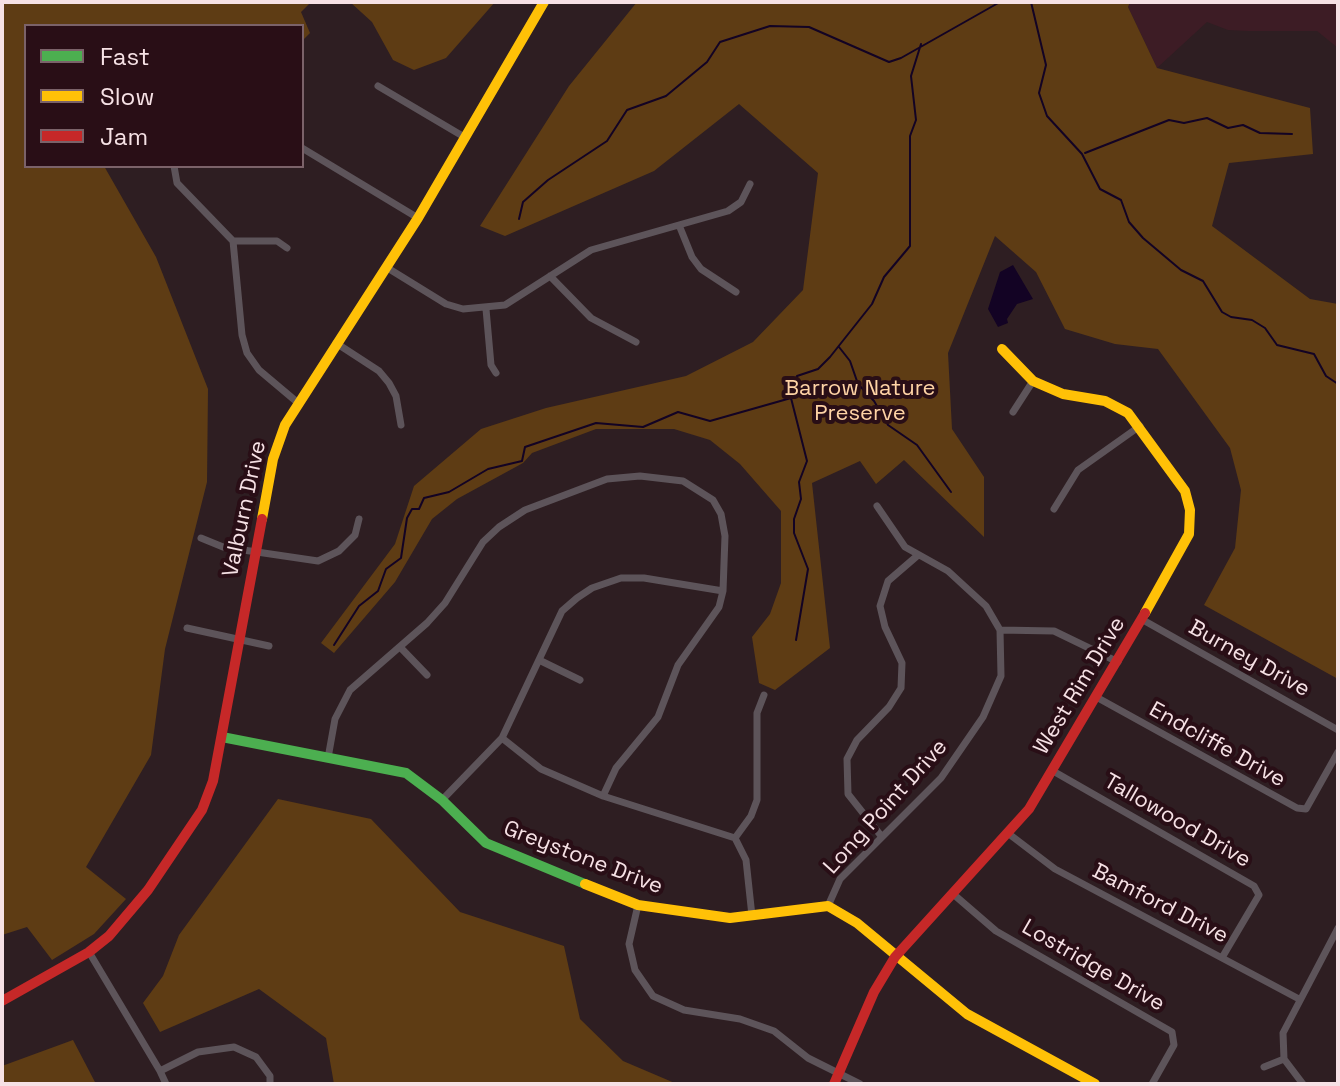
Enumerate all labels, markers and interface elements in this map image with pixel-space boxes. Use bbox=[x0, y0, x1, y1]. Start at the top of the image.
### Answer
legend bbox=[24, 24, 304, 168]
text: Fast bbox=[100, 41, 150, 72]
text: Slow bbox=[100, 81, 154, 112]
text: Jam bbox=[100, 121, 148, 152]
park label: Barrow Nature Preserve bbox=[784, 376, 936, 428]
street label: Valburn Drive bbox=[218, 438, 272, 580]
street label: West Rim Drive bbox=[1029, 612, 1131, 760]
street label: Burney Drive bbox=[1184, 615, 1314, 703]
street label: Endcliffe Drive bbox=[1144, 697, 1290, 793]
street label: Long Point Drive bbox=[819, 734, 953, 880]
street label: Tallowood Drive bbox=[1099, 768, 1255, 874]
street label: Greystone Drive bbox=[500, 815, 666, 901]
street label: Bamford Drive bbox=[1088, 858, 1232, 950]
street label: Lostridge Drive bbox=[1017, 914, 1169, 1018]

